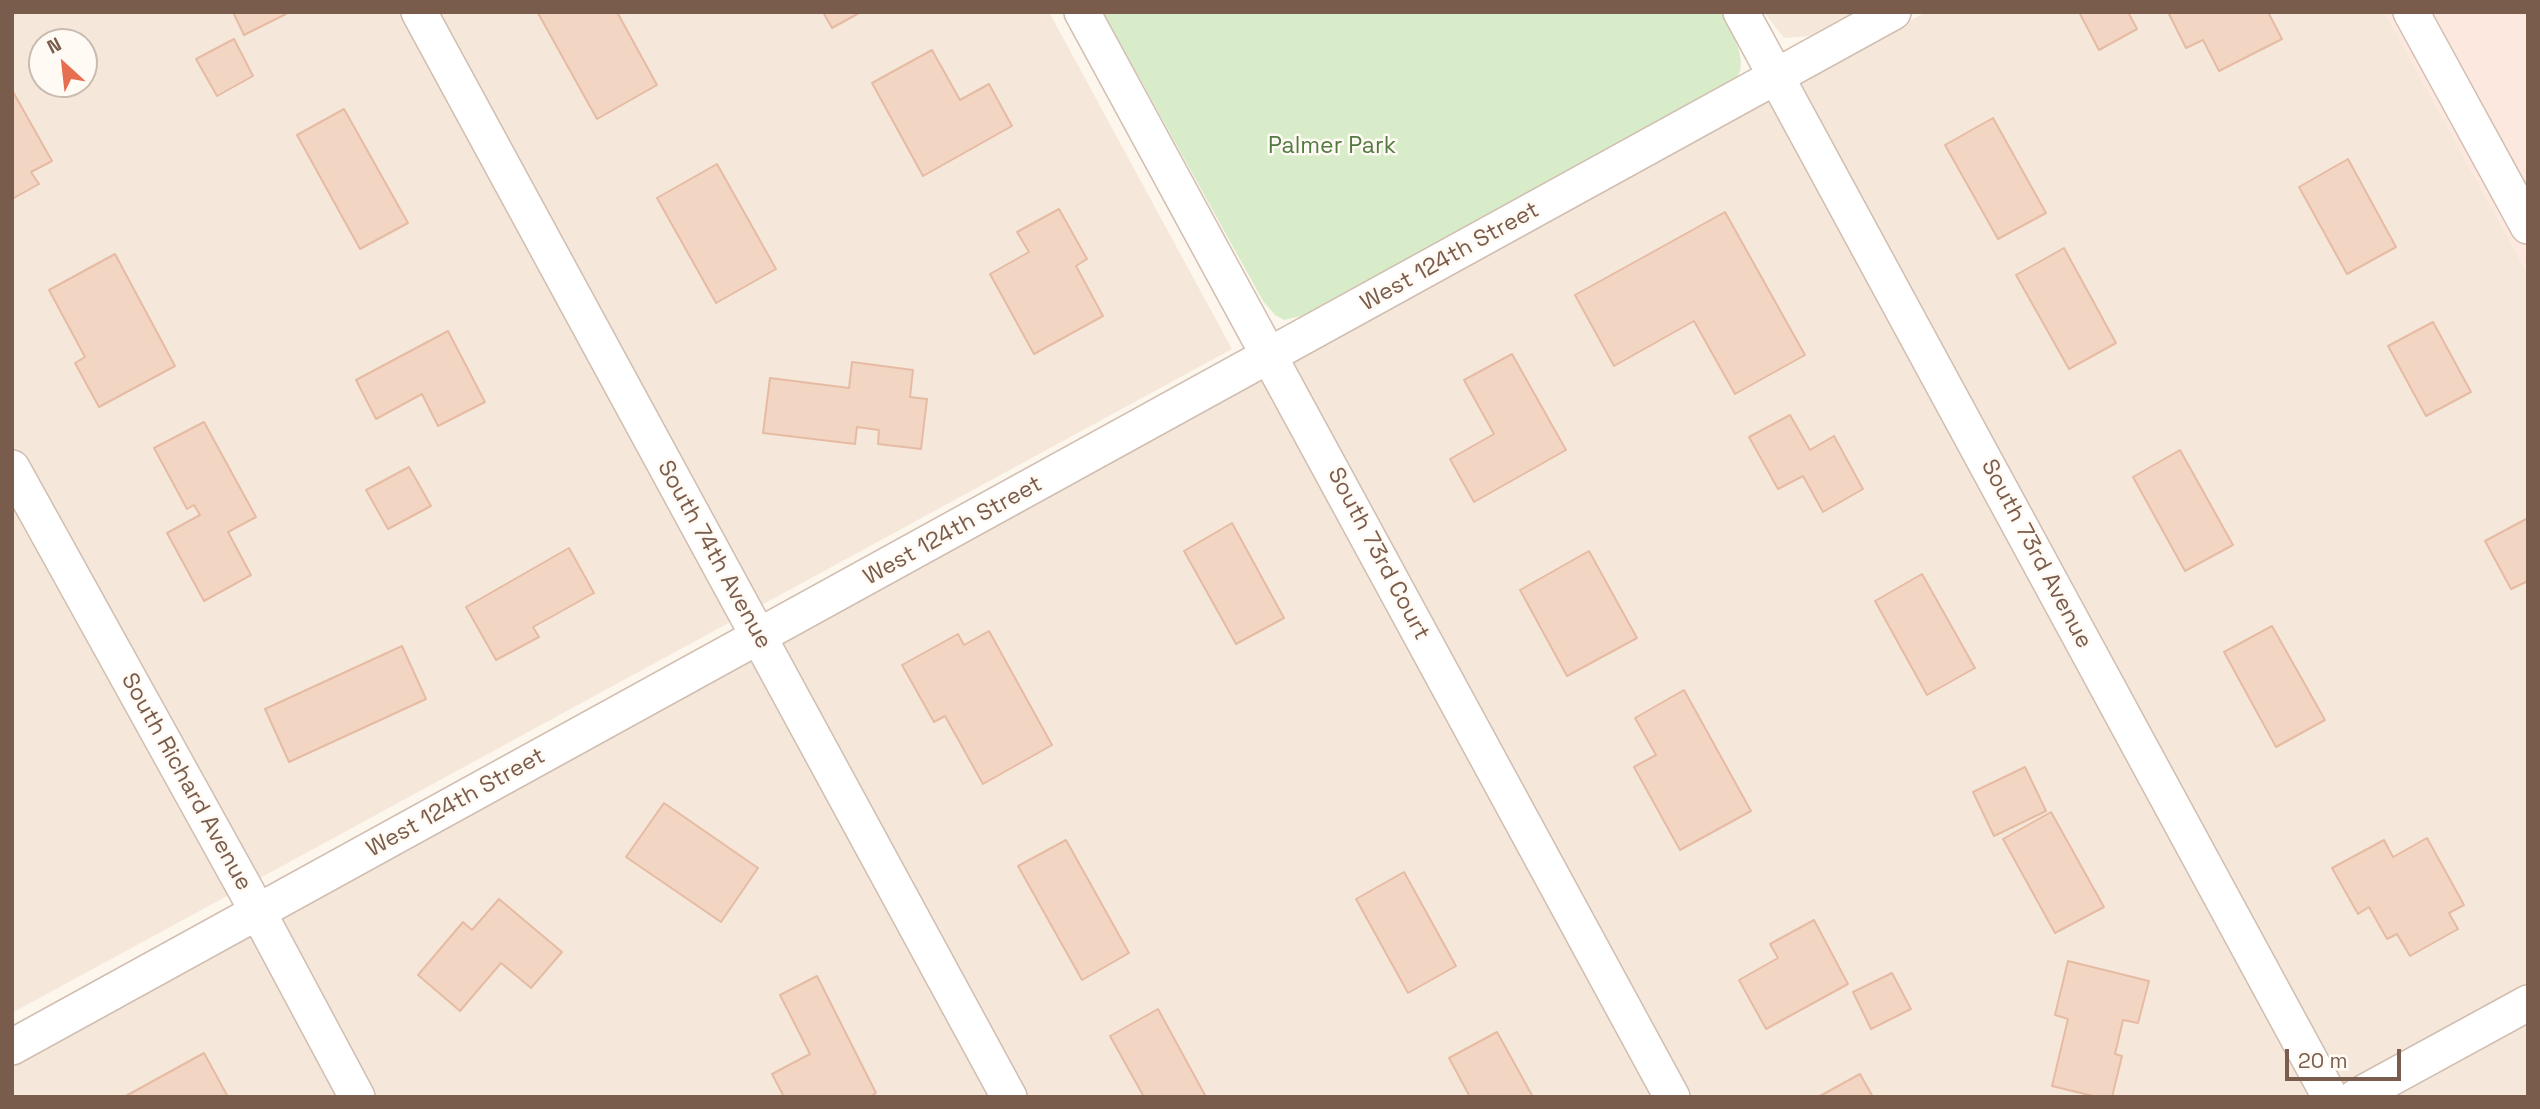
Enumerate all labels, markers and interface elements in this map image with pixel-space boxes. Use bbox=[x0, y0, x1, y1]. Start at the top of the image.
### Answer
north arrow bbox=[28, 28, 98, 98]
text: N bbox=[43, 32, 65, 60]
park label: Palmer Park bbox=[1268, 133, 1396, 161]
street label: West 124th Street bbox=[1356, 196, 1544, 318]
street label: South 73rd Avenue bbox=[1975, 455, 2097, 653]
street label: South 74th Avenue bbox=[651, 456, 777, 654]
street label: South 73rd Court bbox=[1321, 463, 1435, 645]
street label: West 124th Street bbox=[859, 470, 1047, 592]
street label: South Richard Avenue bbox=[115, 668, 257, 896]
street label: West 124th Street bbox=[362, 742, 550, 864]
scale bar bbox=[2288, 1036, 2404, 1080]
text: 20 m bbox=[2298, 1047, 2348, 1074]

